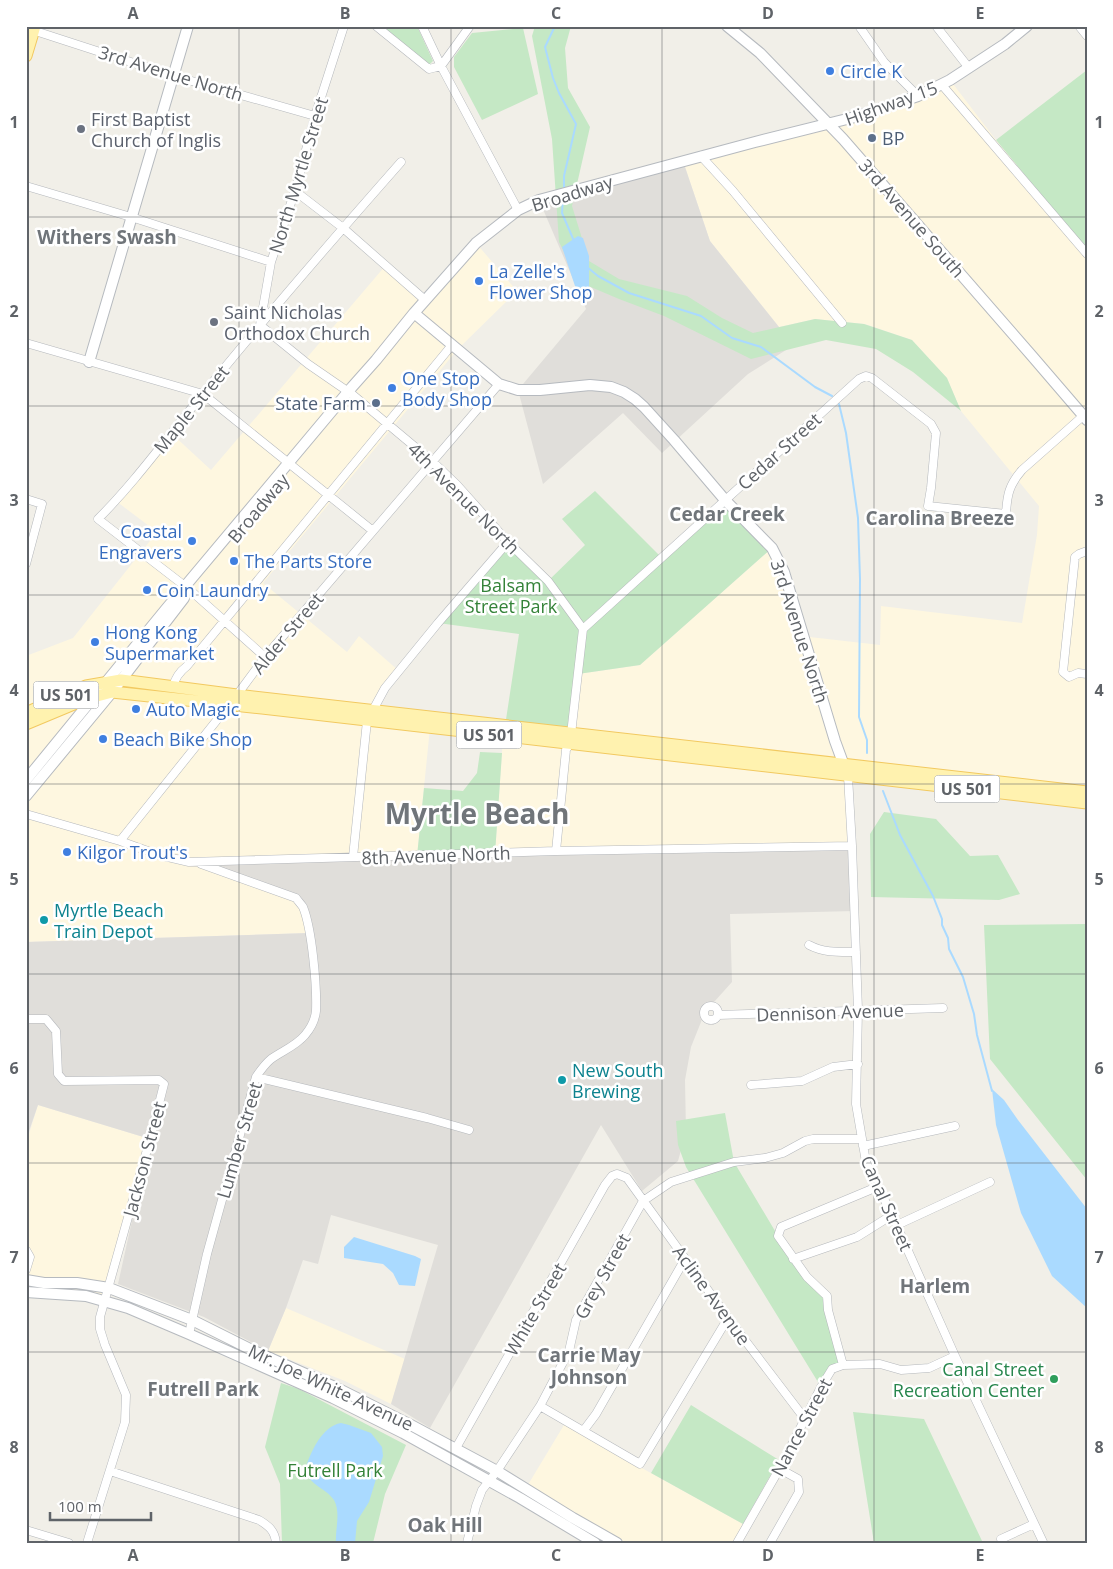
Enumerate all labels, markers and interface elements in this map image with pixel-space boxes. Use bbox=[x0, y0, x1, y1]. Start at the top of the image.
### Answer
text: A bbox=[127, 2, 139, 24]
text: B bbox=[340, 2, 350, 24]
text: C bbox=[551, 2, 561, 24]
text: D bbox=[762, 2, 774, 24]
text: E bbox=[976, 2, 985, 24]
street label: 3rd Avenue North bbox=[96, 40, 246, 106]
place label: Circle K bbox=[840, 59, 903, 83]
marker: Circle K bbox=[824, 65, 836, 77]
street label: Highway 15 bbox=[841, 75, 941, 131]
street label: North Myrtle Street bbox=[263, 94, 333, 256]
place label: First Baptist Church of Inglis bbox=[91, 107, 221, 152]
text: 1 bbox=[9, 111, 19, 133]
text: 1 bbox=[1094, 111, 1104, 133]
marker: First Baptist Church of Inglis bbox=[75, 123, 87, 135]
place label: BP bbox=[882, 126, 904, 150]
marker: BP bbox=[866, 132, 878, 144]
street label: 3rd Avenue South bbox=[854, 154, 970, 282]
street label: Broadway bbox=[528, 169, 617, 217]
district label: Withers Swash bbox=[37, 224, 177, 250]
place label: La Zelle's Flower Shop bbox=[489, 259, 593, 304]
marker: La Zelle's Flower Shop bbox=[473, 275, 485, 287]
text: 2 bbox=[9, 300, 19, 322]
place label: Saint Nicholas Orthodox Church bbox=[224, 300, 370, 345]
text: 2 bbox=[1094, 300, 1104, 322]
marker: Saint Nicholas Orthodox Church bbox=[208, 316, 220, 328]
street label: Maple Street bbox=[148, 360, 234, 458]
place label: One Stop Body Shop bbox=[402, 366, 492, 411]
marker: One Stop Body Shop bbox=[386, 382, 398, 394]
place label: State Farm bbox=[275, 391, 366, 415]
marker: State Farm bbox=[370, 397, 382, 409]
street label: Cedar Street bbox=[732, 407, 826, 495]
street label: 4th Avenue North bbox=[403, 437, 525, 559]
street label: Broadway bbox=[222, 467, 295, 548]
text: 3 bbox=[9, 489, 19, 511]
text: 3 bbox=[1094, 489, 1104, 511]
district label: Cedar Creek bbox=[669, 501, 785, 527]
district label: Carolina Breeze bbox=[866, 505, 1014, 531]
place label: Coastal Engravers bbox=[99, 519, 182, 564]
marker: Coastal Engravers bbox=[186, 535, 198, 547]
place label: The Parts Store bbox=[244, 549, 372, 573]
marker: The Parts Store bbox=[228, 555, 240, 567]
street label: 3rd Avenue North bbox=[765, 556, 835, 706]
park label: Balsam Street Park bbox=[465, 573, 558, 618]
place label: Coin Laundry bbox=[157, 578, 269, 602]
marker: Coin Laundry bbox=[141, 584, 153, 596]
street label: Alder Street bbox=[246, 587, 328, 679]
place label: Hong Kong Supermarket bbox=[105, 620, 214, 665]
marker: Hong Kong Supermarket bbox=[89, 636, 101, 648]
text: 4 bbox=[9, 679, 19, 701]
text: 4 bbox=[1094, 679, 1104, 701]
road number: US 501 bbox=[34, 682, 98, 708]
place label: Auto Magic bbox=[146, 697, 240, 721]
marker: Auto Magic bbox=[130, 703, 142, 715]
road number: US 501 bbox=[456, 722, 522, 748]
place label: Beach Bike Shop bbox=[113, 727, 252, 751]
marker: Beach Bike Shop bbox=[97, 733, 109, 745]
road number: US 501 bbox=[934, 776, 1000, 802]
district label: Myrtle Beach bbox=[385, 794, 569, 832]
place label: Kilgor Trout's bbox=[77, 840, 188, 864]
street label: 8th Avenue North bbox=[361, 840, 511, 870]
marker: Kilgor Trout's bbox=[61, 846, 73, 858]
text: 5 bbox=[9, 868, 19, 890]
text: 5 bbox=[1094, 868, 1104, 890]
place label: Myrtle Beach Train Depot bbox=[54, 898, 164, 943]
marker: Myrtle Beach Train Depot bbox=[38, 914, 50, 926]
street label: Dennison Avenue bbox=[756, 997, 904, 1027]
text: 6 bbox=[9, 1057, 19, 1079]
text: 6 bbox=[1094, 1057, 1104, 1079]
place label: New South Brewing bbox=[572, 1058, 663, 1103]
marker: New South Brewing bbox=[556, 1074, 568, 1086]
street label: Lumber Street bbox=[211, 1079, 267, 1201]
street label: Jackson Street bbox=[117, 1099, 171, 1221]
street label: Canal Street bbox=[855, 1152, 919, 1254]
street label: Grey Street bbox=[569, 1229, 635, 1323]
street label: Acline Avenue bbox=[668, 1240, 756, 1350]
text: 7 bbox=[9, 1246, 19, 1268]
text: 7 bbox=[1094, 1246, 1104, 1268]
street label: White Street bbox=[499, 1258, 571, 1360]
district label: Harlem bbox=[900, 1273, 970, 1299]
street label: Mr. Joe White Avenue bbox=[245, 1338, 417, 1436]
district label: Carrie May Johnson bbox=[538, 1342, 641, 1390]
place label: Canal Street Recreation Center bbox=[893, 1357, 1045, 1402]
marker: Canal Street Recreation Center bbox=[1048, 1373, 1060, 1385]
street label: Nance Street bbox=[765, 1374, 837, 1480]
district label: Futrell Park bbox=[147, 1376, 259, 1402]
text: 8 bbox=[9, 1436, 19, 1458]
text: 8 bbox=[1094, 1436, 1104, 1458]
park label: Futrell Park bbox=[287, 1458, 383, 1482]
scale bar bbox=[50, 1489, 151, 1521]
text: 100 m bbox=[58, 1496, 102, 1516]
district label: Oak Hill bbox=[407, 1512, 483, 1538]
text: A bbox=[127, 1544, 139, 1566]
text: B bbox=[340, 1544, 350, 1566]
text: C bbox=[551, 1544, 561, 1566]
text: D bbox=[762, 1544, 774, 1566]
text: E bbox=[976, 1544, 985, 1566]

